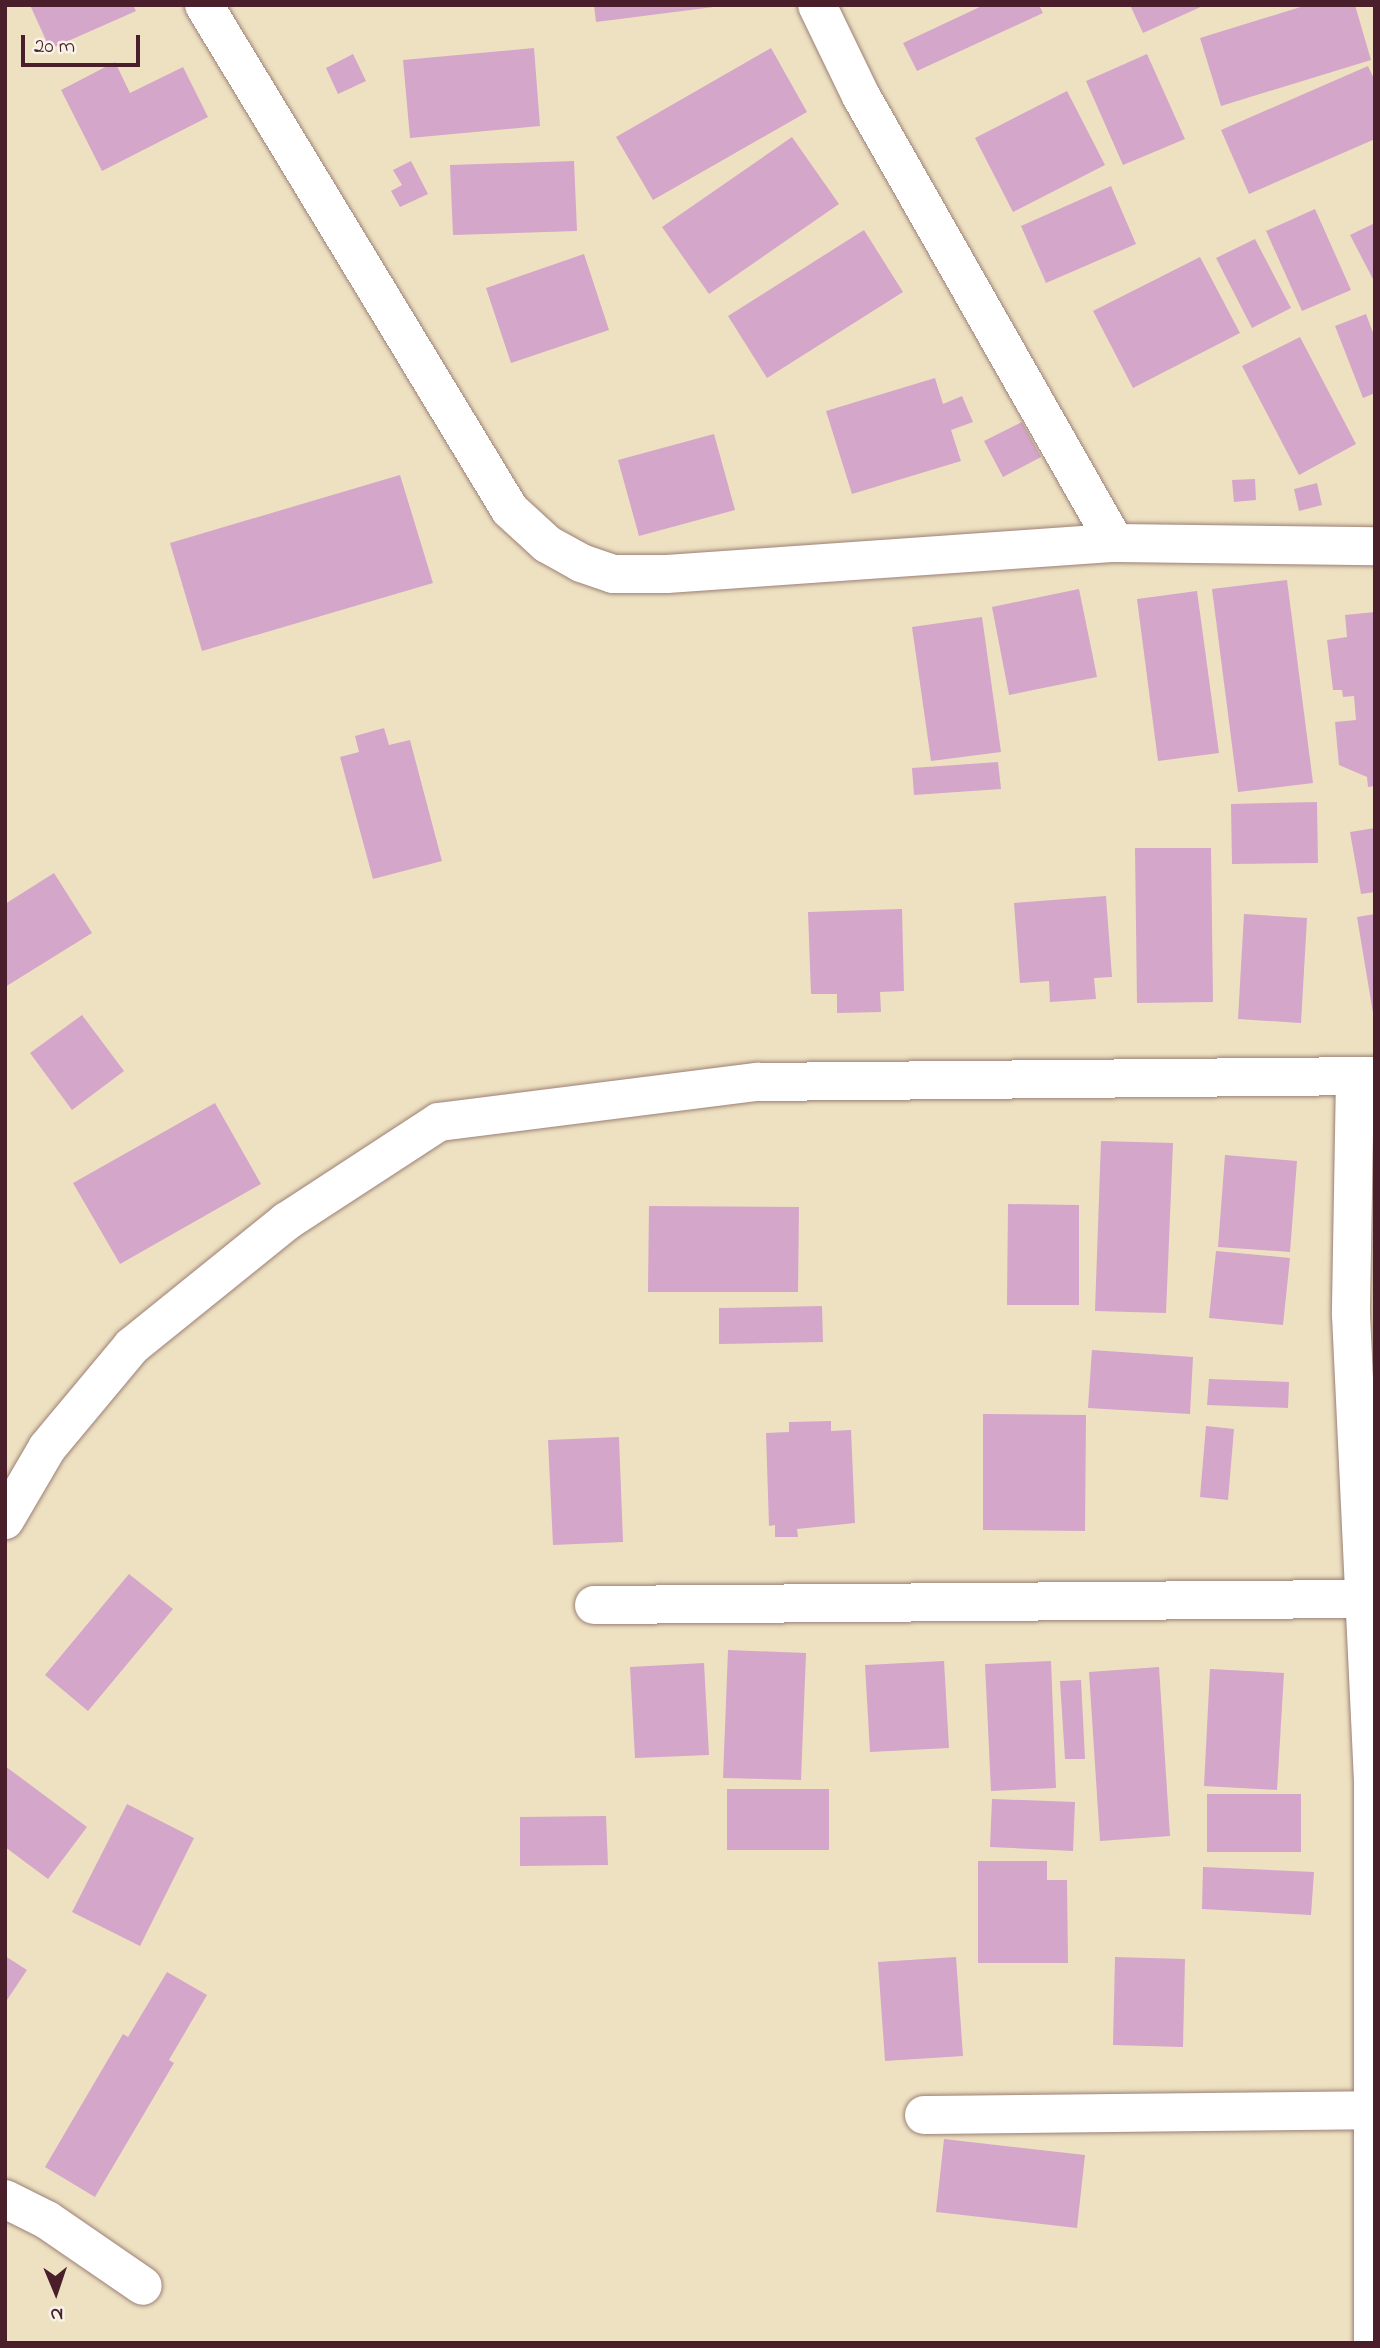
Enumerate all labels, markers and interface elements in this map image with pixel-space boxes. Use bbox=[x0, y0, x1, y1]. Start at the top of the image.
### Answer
scale bar bbox=[24, 21, 144, 65]
text: 20 m bbox=[34, 32, 75, 62]
north arrow bbox=[21, 2257, 91, 2327]
text: N bbox=[50, 2300, 64, 2327]

